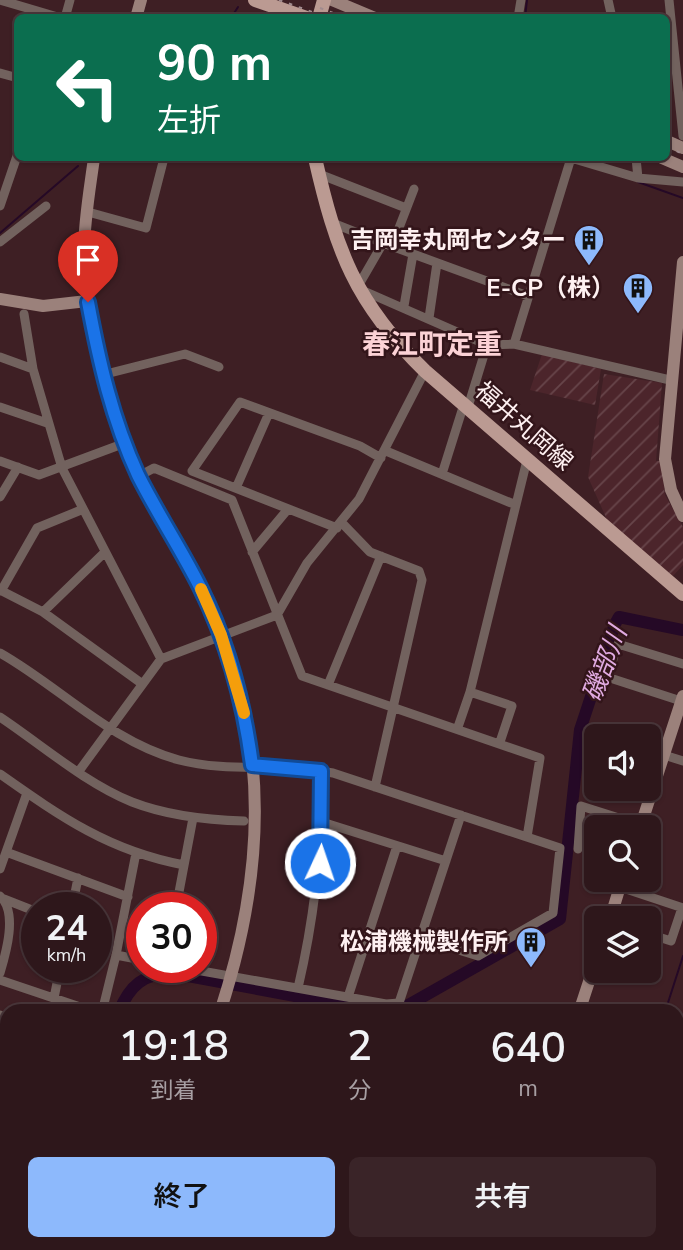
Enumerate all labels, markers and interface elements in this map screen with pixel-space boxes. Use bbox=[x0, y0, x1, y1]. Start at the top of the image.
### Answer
text: 90 m bbox=[157, 30, 272, 97]
icon: left bbox=[42, 42, 133, 133]
text: 左折 bbox=[157, 99, 221, 142]
building icon: 吉岡幸丸岡センター bbox=[572, 223, 606, 267]
place label: 吉岡幸丸岡センター bbox=[350, 224, 566, 256]
pin bbox=[58, 230, 118, 302]
icon: arrive bbox=[69, 241, 107, 279]
building icon: E-CP（株） bbox=[621, 271, 655, 315]
place label: E-CP（株） bbox=[486, 272, 615, 304]
district label: 春江町定重 bbox=[362, 326, 502, 364]
street label: 福井丸岡線 bbox=[468, 375, 580, 477]
water label: 磯部川 bbox=[575, 619, 636, 707]
map controls bbox=[584, 724, 661, 983]
button: sound bbox=[584, 724, 661, 801]
button: search bbox=[584, 815, 661, 892]
position arrow bbox=[283, 826, 357, 900]
speed limit sign: 30 bbox=[126, 892, 217, 983]
text: 24 bbox=[45, 905, 88, 952]
button: layers bbox=[584, 906, 661, 983]
building icon: 松浦機械製作所 bbox=[514, 925, 548, 969]
place label: 松浦機械製作所 bbox=[340, 926, 508, 958]
text: km/h bbox=[47, 943, 86, 967]
text: 19:18 bbox=[118, 1018, 229, 1075]
text: 2 bbox=[347, 1018, 372, 1075]
text: 640 bbox=[490, 1020, 566, 1077]
text: m bbox=[518, 1073, 538, 1104]
text: 到着 bbox=[150, 1075, 196, 1106]
text: 分 bbox=[348, 1075, 371, 1106]
button: 終了 bbox=[28, 1157, 335, 1237]
button: 共有 bbox=[349, 1157, 656, 1237]

